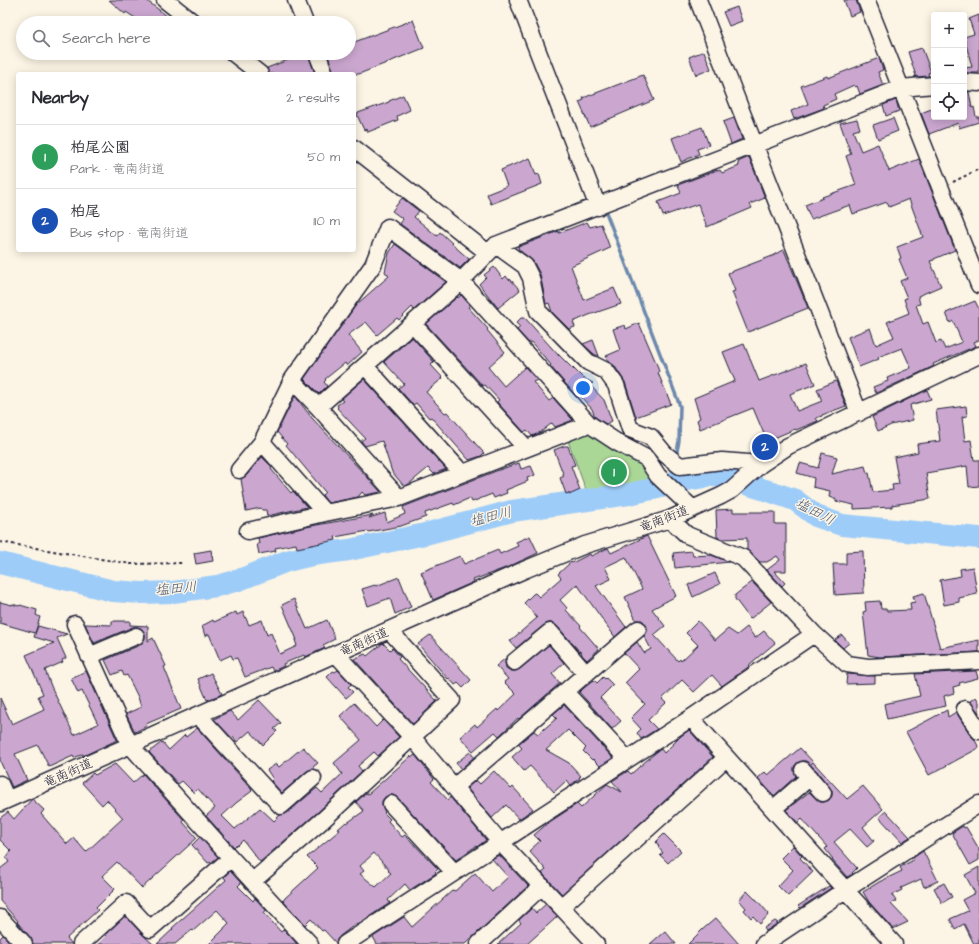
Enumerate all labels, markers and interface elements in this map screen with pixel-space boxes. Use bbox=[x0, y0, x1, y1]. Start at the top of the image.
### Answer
map controls bbox=[931, 12, 967, 120]
button: + bbox=[931, 12, 967, 48]
search box bbox=[16, 16, 356, 60]
icon: search bbox=[30, 27, 52, 49]
text: Search here bbox=[62, 28, 151, 49]
button: − bbox=[931, 48, 967, 84]
button: locate bbox=[931, 84, 967, 120]
text: Nearby bbox=[32, 86, 89, 110]
text: 2 results bbox=[286, 89, 340, 107]
text: 柏尾公園 bbox=[70, 137, 130, 158]
text: 1 bbox=[44, 148, 46, 166]
text: 50 m bbox=[307, 148, 340, 166]
text: Park · 竜南街道 bbox=[70, 160, 164, 178]
text: 柏尾 bbox=[70, 201, 100, 222]
text: 2 bbox=[41, 212, 49, 230]
text: 110 m bbox=[313, 212, 340, 230]
text: Bus stop · 竜南街道 bbox=[70, 224, 188, 242]
your location bbox=[573, 378, 593, 398]
pin: 2 bbox=[752, 432, 778, 462]
pin: 1 bbox=[601, 457, 627, 487]
water label: 塩田川 bbox=[792, 494, 838, 530]
street label: 竜南街道 bbox=[636, 501, 692, 537]
water label: 塩田川 bbox=[468, 502, 514, 532]
water label: 塩田川 bbox=[154, 577, 198, 601]
street label: 竜南街道 bbox=[337, 623, 391, 661]
street label: 竜南街道 bbox=[41, 754, 95, 792]

